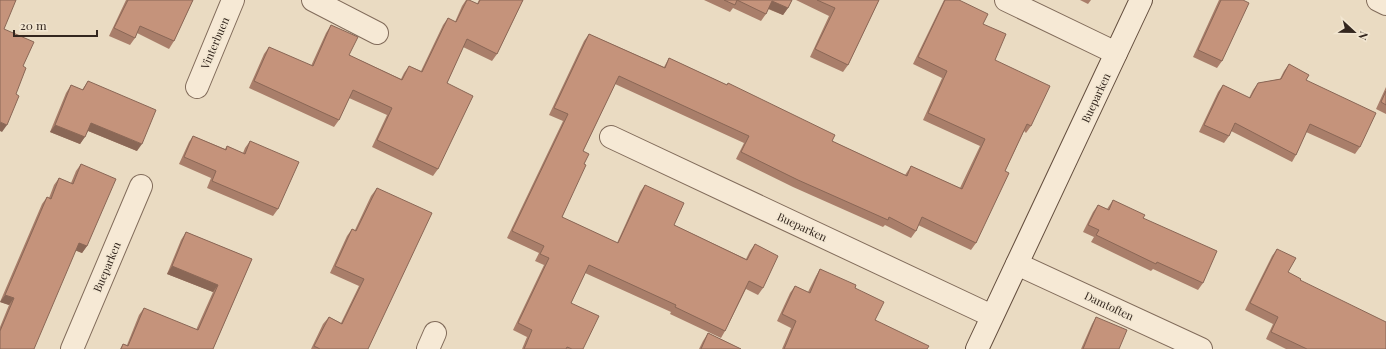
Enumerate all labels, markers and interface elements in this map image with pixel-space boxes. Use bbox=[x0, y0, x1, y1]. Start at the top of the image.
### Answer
scale bar bbox=[14, 12, 97, 38]
north arrow bbox=[1334, 12, 1374, 52]
street label: Vinterbuen bbox=[196, 14, 232, 72]
text: 20 m bbox=[20, 17, 47, 33]
text: N bbox=[1355, 29, 1372, 42]
street label: Bueparken bbox=[1078, 70, 1114, 125]
street label: Bueparken bbox=[775, 209, 830, 245]
street label: Bueparken bbox=[89, 239, 124, 294]
street label: Damtoften bbox=[1082, 288, 1137, 324]

